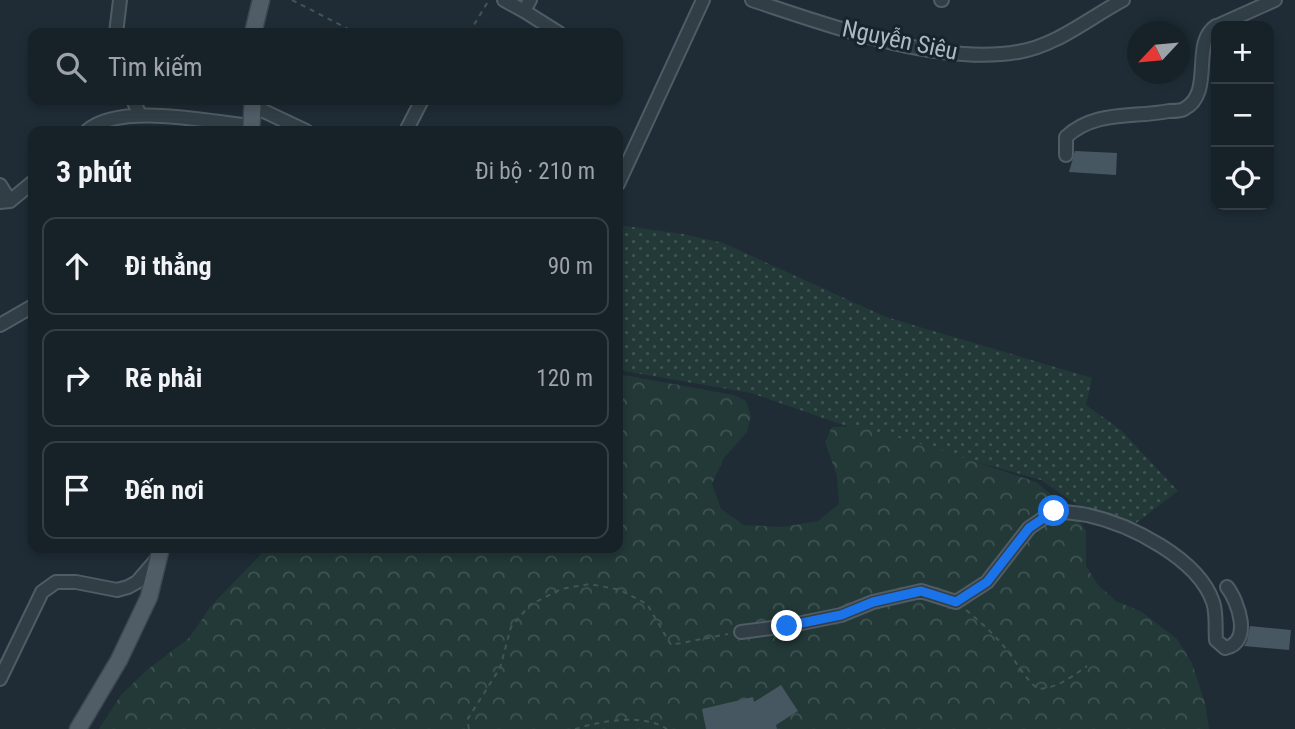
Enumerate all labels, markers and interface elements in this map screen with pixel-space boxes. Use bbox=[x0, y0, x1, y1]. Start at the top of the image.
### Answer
street label: Nguyễn Siêu bbox=[840, 14, 960, 66]
north arrow bbox=[1127, 21, 1190, 84]
map controls bbox=[1211, 21, 1274, 210]
button: + bbox=[1211, 21, 1274, 84]
search box bbox=[28, 28, 623, 105]
icon: search bbox=[52, 48, 90, 86]
text: Tìm kiếm bbox=[108, 52, 203, 82]
button: − bbox=[1211, 84, 1274, 147]
button: locate bbox=[1211, 147, 1274, 210]
text: 3 phút bbox=[56, 154, 132, 189]
text: Đi bộ · 210 m bbox=[475, 158, 595, 185]
icon: ahead bbox=[58, 247, 96, 285]
text: Đi thẳng bbox=[125, 251, 212, 281]
text: 90 m bbox=[548, 253, 593, 280]
icon: right bbox=[58, 359, 96, 397]
text: Rẽ phải bbox=[125, 363, 202, 393]
text: 120 m bbox=[536, 365, 593, 392]
icon: arrive bbox=[58, 471, 96, 509]
text: Đến nơi bbox=[125, 475, 204, 505]
route start bbox=[1038, 495, 1069, 526]
route end bbox=[771, 610, 802, 641]

